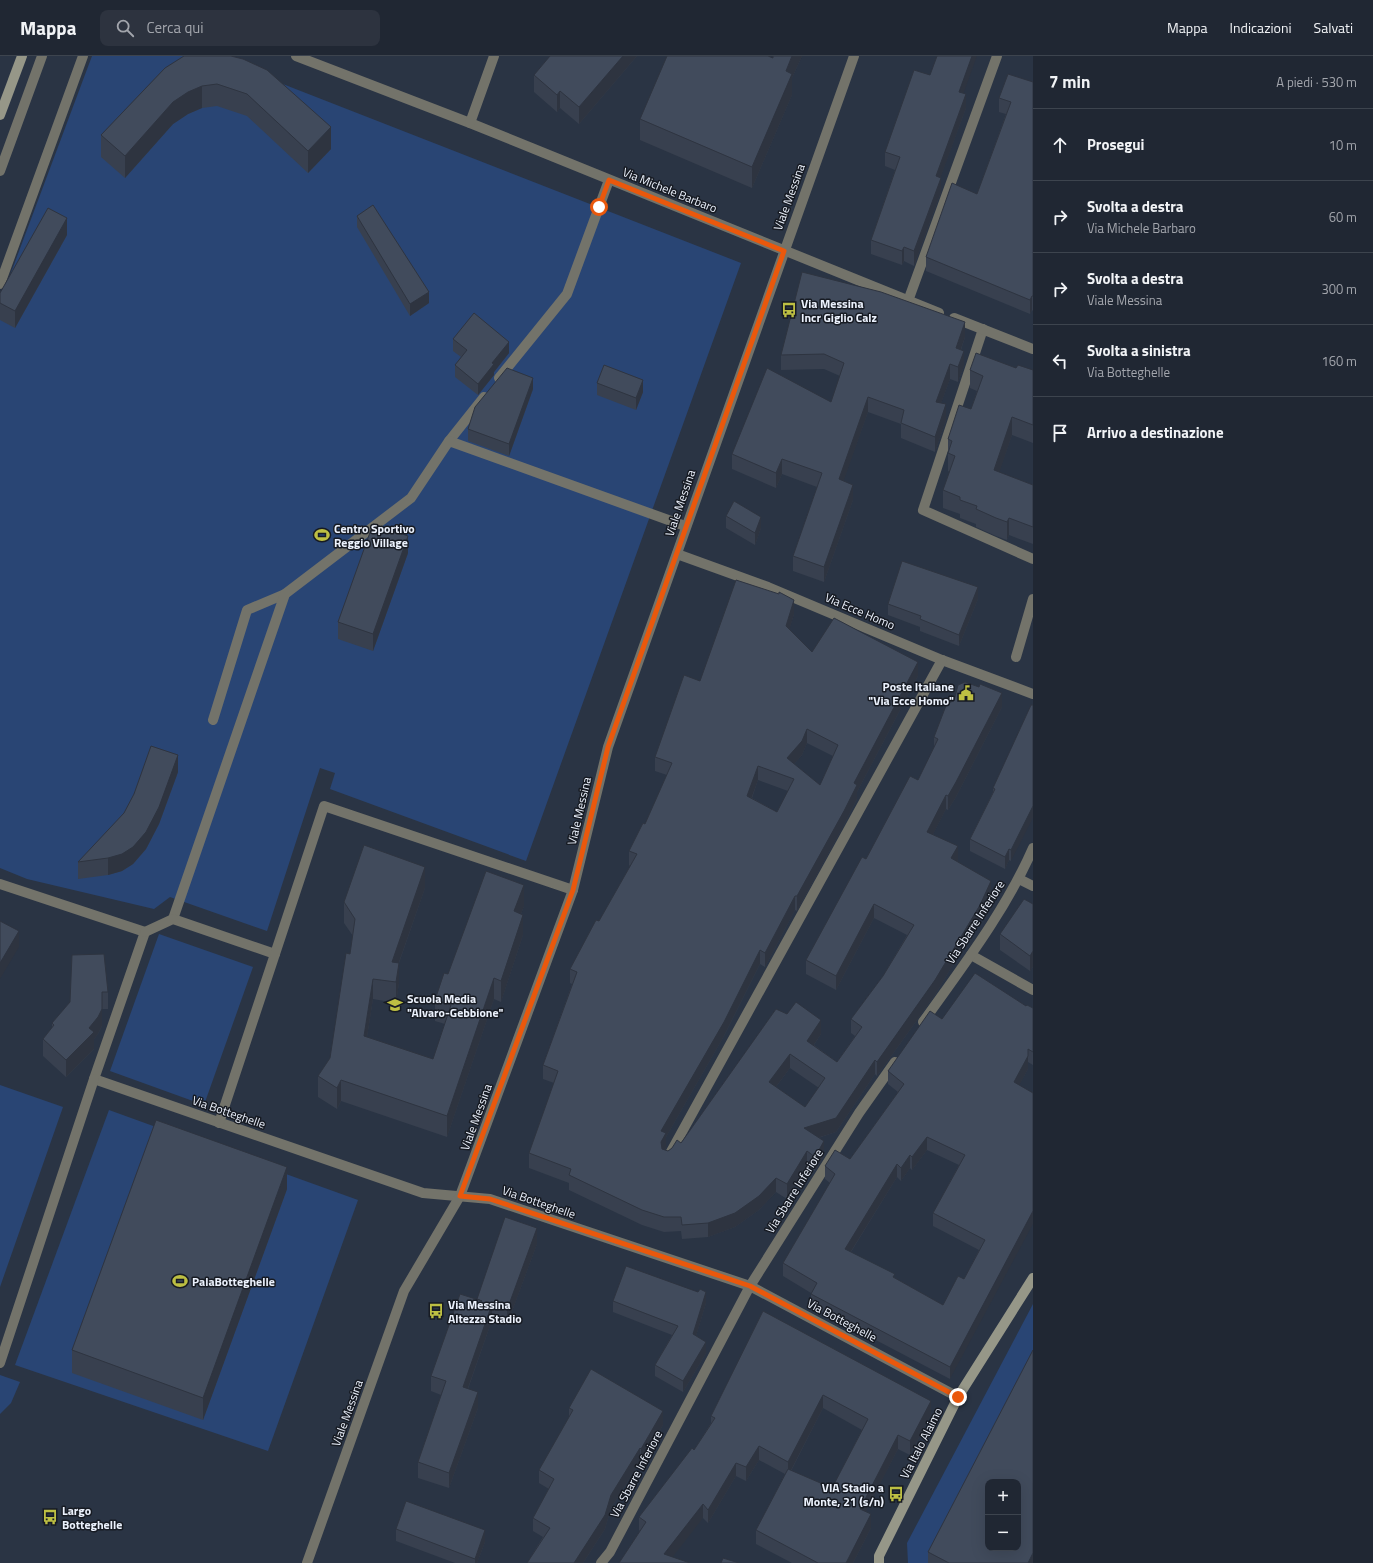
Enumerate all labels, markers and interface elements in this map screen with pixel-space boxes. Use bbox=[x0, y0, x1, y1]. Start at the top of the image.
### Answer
search box bbox=[100, 10, 380, 46]
text: Mappa bbox=[20, 13, 76, 42]
text: Cerca qui bbox=[146, 16, 204, 39]
icon: search bbox=[114, 17, 136, 39]
text: Mappa bbox=[1167, 17, 1208, 38]
text: Indicazioni bbox=[1230, 17, 1292, 38]
text: Salvati bbox=[1314, 17, 1353, 38]
text: 7 min bbox=[1049, 69, 1090, 95]
text: A piedi · 530 m bbox=[1276, 72, 1357, 92]
text: Prosegui bbox=[1087, 133, 1144, 156]
icon: ahead bbox=[1049, 134, 1071, 156]
text: 10 m bbox=[1329, 135, 1357, 155]
street label: Viale Messina bbox=[768, 161, 810, 233]
street label: Via Michele Barbaro bbox=[620, 162, 720, 218]
text: Svolta a destra bbox=[1087, 195, 1184, 218]
route start bbox=[590, 198, 608, 216]
icon: right bbox=[1049, 206, 1071, 228]
text: 60 m bbox=[1329, 207, 1357, 227]
text: Via Michele Barbaro bbox=[1087, 218, 1196, 238]
text: Svolta a destra bbox=[1087, 267, 1184, 290]
icon: right bbox=[1049, 278, 1071, 300]
text: 300 m bbox=[1321, 279, 1357, 299]
text: Viale Messina bbox=[1087, 290, 1162, 310]
place label: Via Messina Incr Giglio Calz bbox=[801, 294, 877, 327]
bus stop icon: Via Messina Incr Giglio Calz bbox=[780, 301, 798, 319]
text: Svolta a sinistra bbox=[1087, 339, 1191, 362]
icon: left bbox=[1049, 350, 1071, 372]
text: 160 m bbox=[1321, 351, 1357, 371]
text: Via Botteghelle bbox=[1087, 362, 1170, 382]
text: Arrivo a destinazione bbox=[1087, 421, 1224, 444]
icon: arrive bbox=[1049, 422, 1071, 444]
street label: Viale Messina bbox=[660, 467, 700, 539]
place label: Centro Sportivo Reggio Village bbox=[334, 519, 415, 552]
sports icon: Centro Sportivo Reggio Village bbox=[313, 526, 331, 544]
street label: Via Ecce Homo bbox=[822, 588, 898, 634]
place label: Poste Italiane "Via Ecce Homo" bbox=[868, 677, 954, 710]
public building icon: Poste Italiane "Via Ecce Homo" bbox=[957, 684, 975, 702]
street label: Viale Messina bbox=[562, 775, 596, 847]
street label: Via Sbarre Inferiore bbox=[941, 876, 1009, 968]
place label: Scuola Media "Alvaro-Gebbione" bbox=[407, 989, 503, 1022]
school or university icon: Scuola Media "Alvaro-Gebbione" bbox=[386, 996, 404, 1014]
street label: Viale Messina bbox=[455, 1081, 497, 1153]
street label: Via Botteghelle bbox=[190, 1091, 268, 1133]
street label: Via Sbarre Inferiore bbox=[760, 1145, 828, 1237]
street label: Via Botteghelle bbox=[500, 1181, 578, 1223]
sports icon: PalaBotteghelle bbox=[171, 1272, 189, 1290]
place label: PalaBotteghelle bbox=[192, 1272, 275, 1291]
street label: Via Botteghelle bbox=[804, 1294, 880, 1346]
place label: Via Messina Altezza Stadio bbox=[448, 1295, 522, 1328]
bus stop icon: Via Messina Altezza Stadio bbox=[427, 1302, 445, 1320]
street label: Viale Messina bbox=[326, 1377, 368, 1449]
route end bbox=[949, 1388, 967, 1406]
street label: Via Italo Alaimo bbox=[895, 1404, 947, 1482]
street label: Via Sbarre Inferiore bbox=[605, 1427, 667, 1521]
place label: VIA Stadio a Monte, 21 (s/n) bbox=[804, 1478, 884, 1511]
map controls bbox=[985, 1479, 1021, 1551]
button: + bbox=[985, 1479, 1021, 1515]
bus stop icon: VIA Stadio a Monte, 21 (s/n) bbox=[887, 1485, 905, 1503]
place label: Largo Botteghelle bbox=[62, 1501, 122, 1534]
bus stop icon: Largo Botteghelle bbox=[41, 1508, 59, 1526]
button: − bbox=[985, 1515, 1021, 1551]

